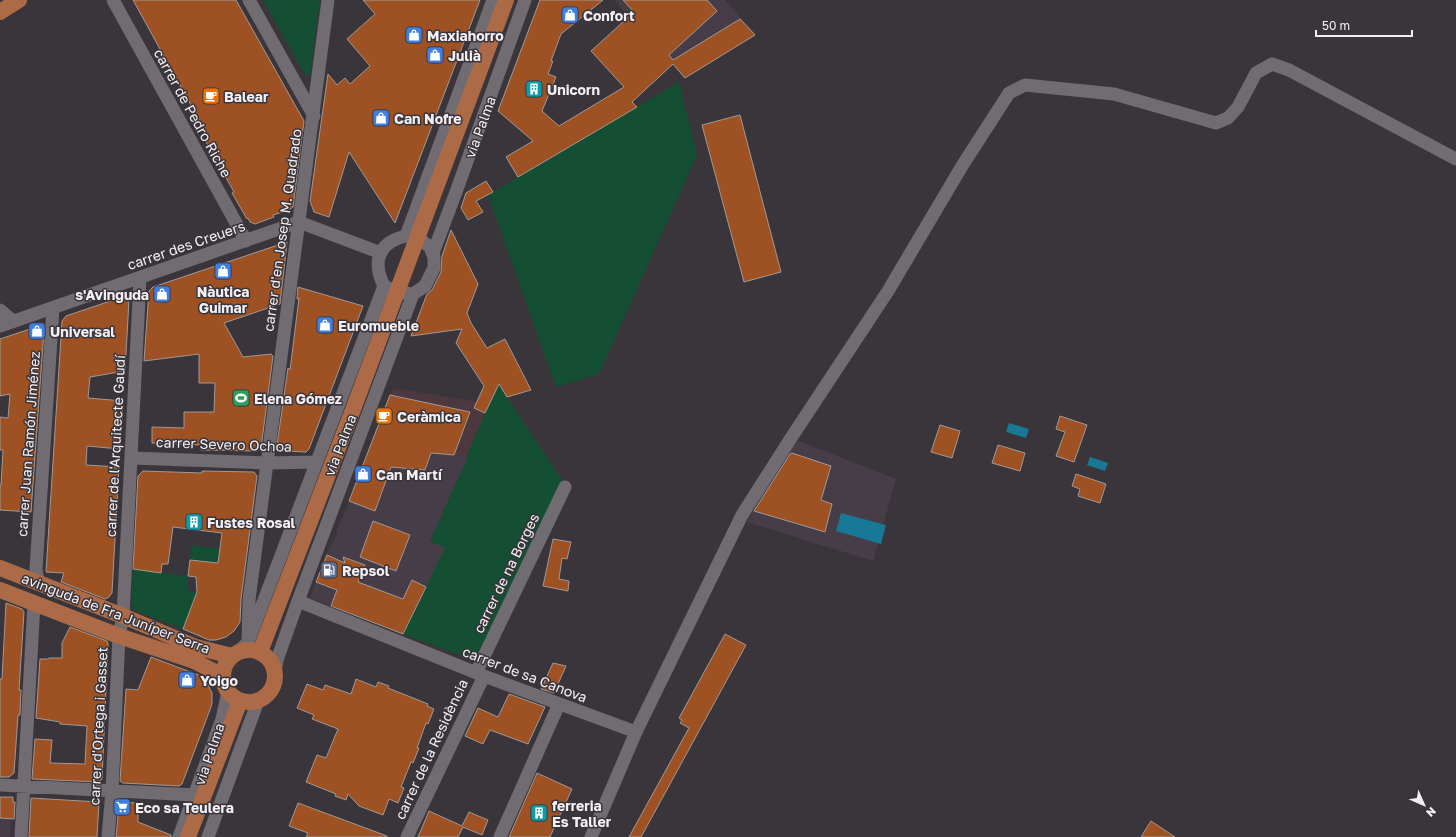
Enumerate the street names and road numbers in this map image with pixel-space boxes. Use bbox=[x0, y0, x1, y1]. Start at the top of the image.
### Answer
street label: carrer de Pedro Riche bbox=[151, 46, 235, 180]
street label: via Palma bbox=[461, 94, 499, 160]
street label: carrer d'en Josep M. Quadrado bbox=[259, 128, 305, 332]
street label: carrer des Creuers bbox=[125, 217, 247, 273]
street label: carrer Juan Ramón Jiménez bbox=[13, 351, 43, 537]
street label: carrer de l'Arquitecte Gaudí bbox=[102, 353, 128, 537]
street label: via Palma bbox=[320, 412, 360, 478]
street label: carrer Severo Ochoa bbox=[156, 433, 292, 455]
street label: carrer de na Borges bbox=[470, 510, 542, 636]
street label: avinguda de Fra Juníper Serra bbox=[19, 569, 213, 657]
street label: carrer de sa Canova bbox=[460, 642, 590, 706]
street label: carrer d'Ortega i Gasset bbox=[85, 646, 111, 806]
street label: carrer de la Residència bbox=[391, 676, 471, 822]
street label: via Palma bbox=[190, 721, 228, 787]

